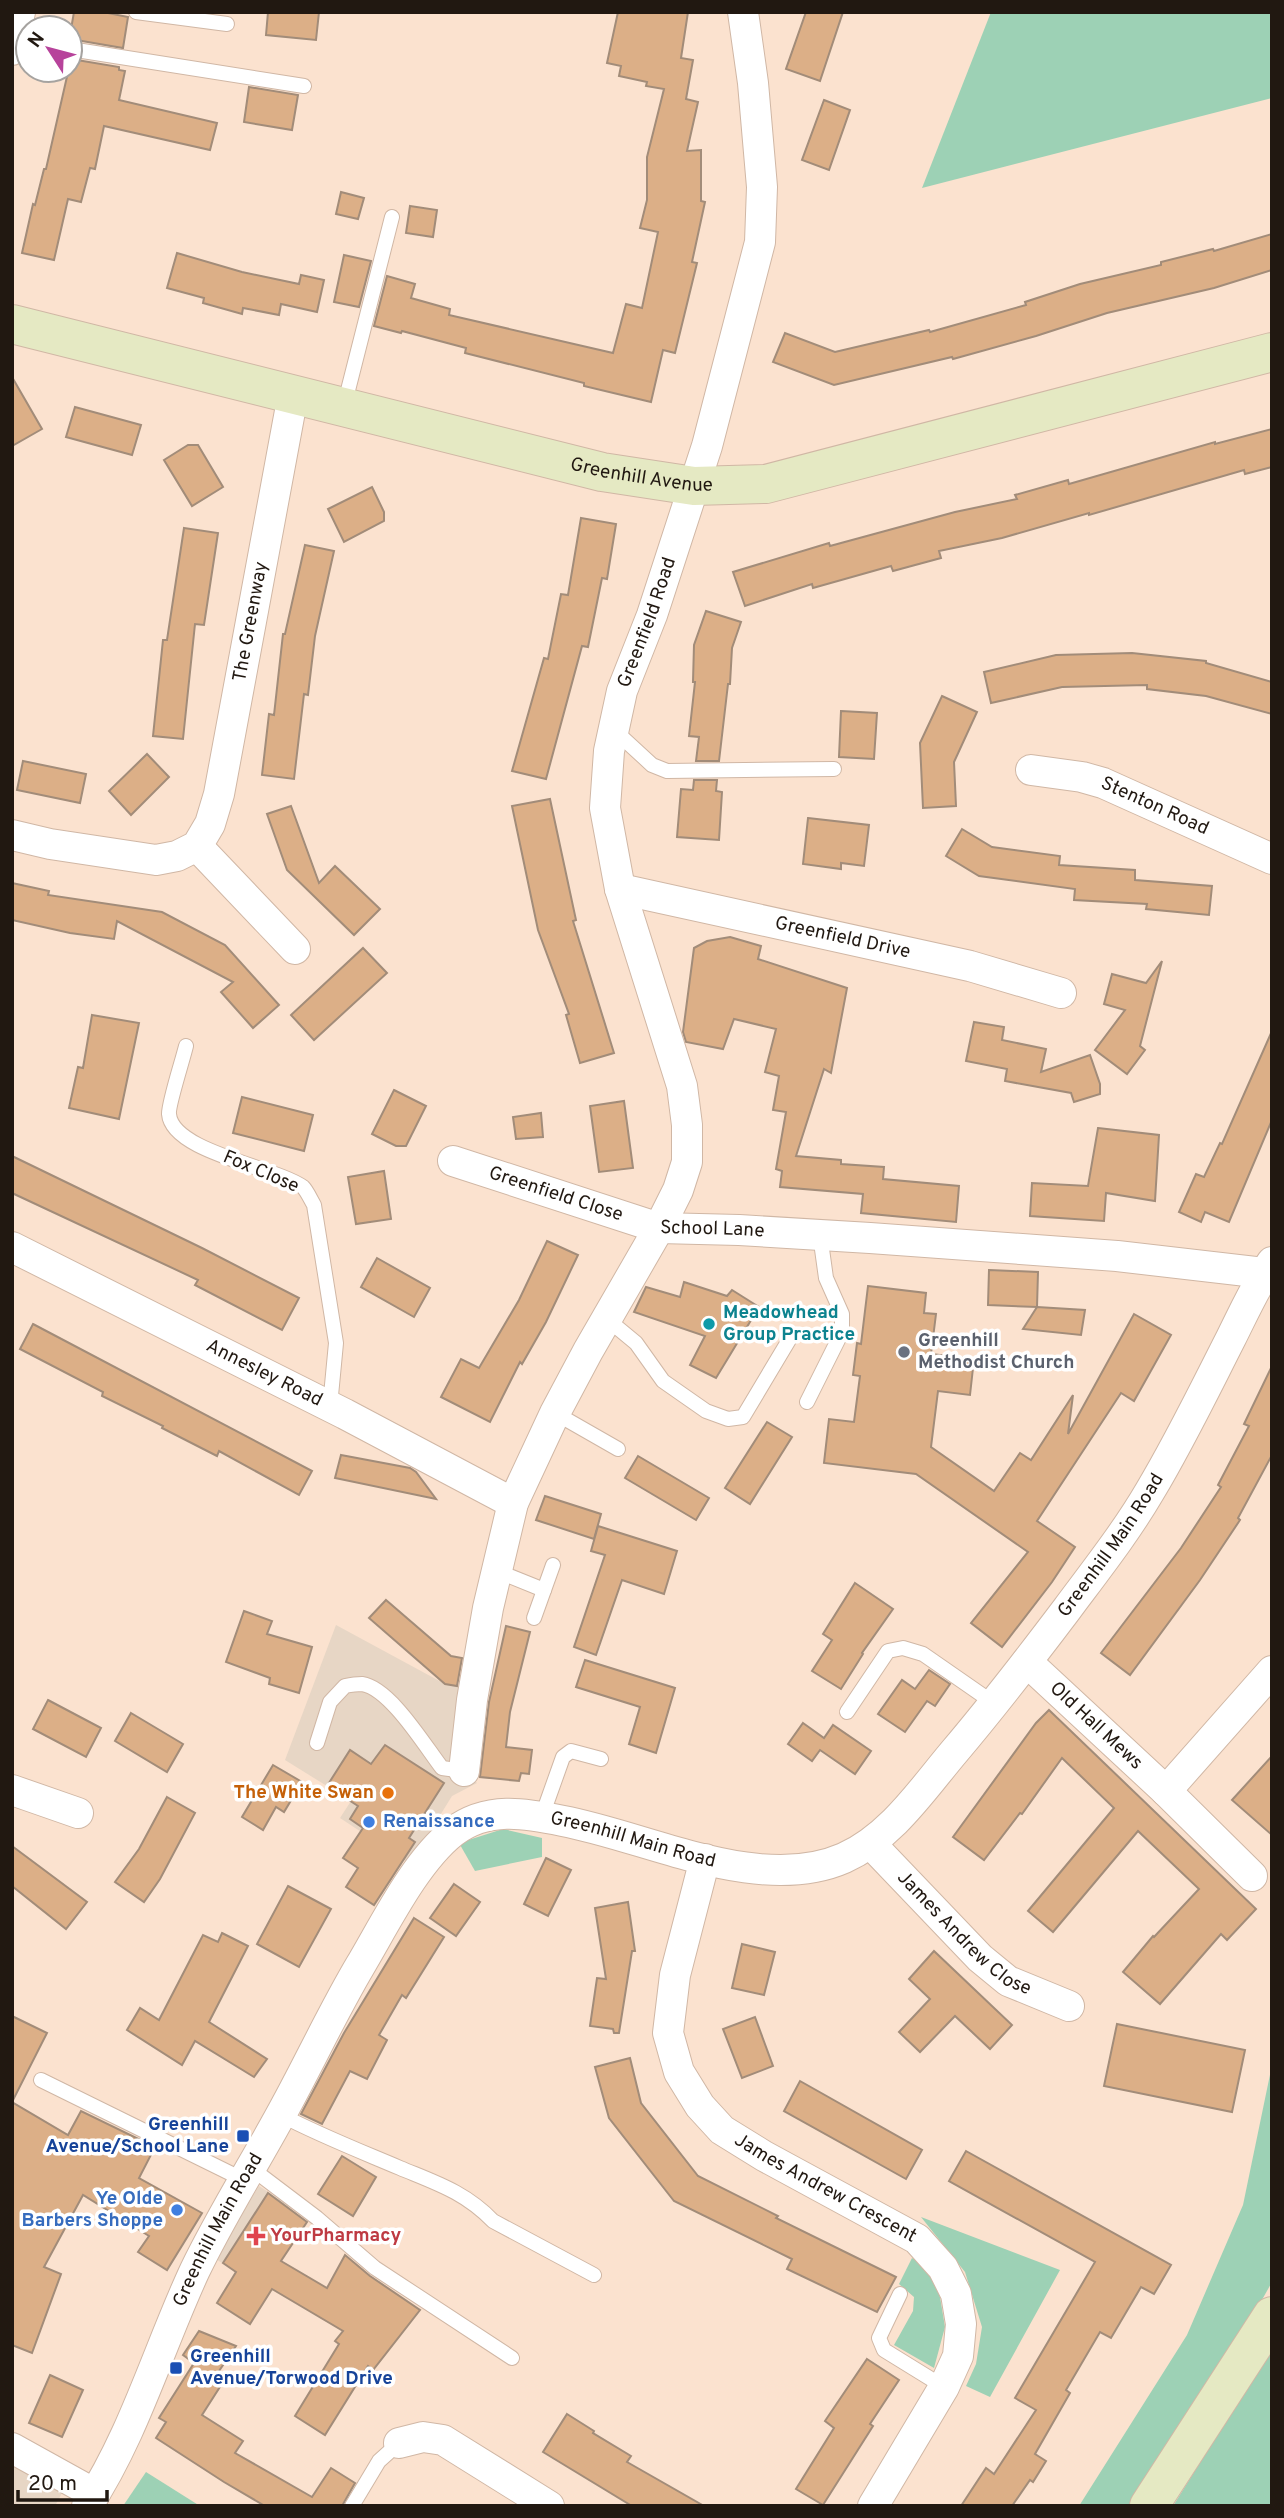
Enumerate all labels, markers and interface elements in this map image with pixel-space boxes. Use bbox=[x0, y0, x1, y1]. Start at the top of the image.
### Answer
north arrow bbox=[14, 14, 84, 84]
text: N bbox=[23, 28, 51, 53]
street label: Greenhill Avenue bbox=[568, 452, 713, 498]
street label: Greenfield Road bbox=[612, 554, 682, 691]
street label: The Greenway bbox=[228, 560, 274, 684]
street label: Stenton Road bbox=[1097, 772, 1212, 841]
street label: Greenfield Drive bbox=[773, 911, 913, 965]
street label: Fox Close bbox=[219, 1145, 303, 1199]
street label: Greenfield Close bbox=[485, 1161, 626, 1227]
street label: School Lane bbox=[660, 1216, 765, 1244]
place label: Meadowhead Group Practice bbox=[723, 1301, 855, 1347]
marker: Meadowhead Group Practice bbox=[701, 1316, 717, 1332]
place label: Greenhill Methodist Church bbox=[918, 1329, 1074, 1375]
street label: Annesley Road bbox=[202, 1334, 326, 1413]
marker: Greenhill Methodist Church bbox=[896, 1344, 912, 1360]
street label: Greenhill Main Road bbox=[1053, 1469, 1170, 1622]
street label: Old Hall Mews bbox=[1044, 1677, 1148, 1775]
place label: The White Swan bbox=[233, 1781, 374, 1805]
marker: The White Swan bbox=[380, 1785, 396, 1801]
street label: Greenhill Main Road bbox=[548, 1807, 718, 1874]
place label: Renaissance bbox=[383, 1810, 495, 1834]
marker: Renaissance bbox=[361, 1814, 377, 1830]
street label: James Andrew Close bbox=[891, 1866, 1035, 2001]
place label: Greenhill Avenue/School Lane bbox=[46, 2113, 229, 2159]
marker: Greenhill Avenue/School Lane bbox=[235, 2128, 251, 2144]
street label: James Andrew Crescent bbox=[729, 2128, 921, 2248]
street label: Greenhill Main Road bbox=[168, 2149, 269, 2310]
place label: Ye Olde Barbers Shoppe bbox=[22, 2187, 163, 2233]
marker: Ye Olde Barbers Shoppe bbox=[169, 2202, 185, 2218]
place label: YourPharmacy bbox=[270, 2224, 401, 2248]
marker: YourPharmacy bbox=[248, 2228, 264, 2244]
place label: Greenhill Avenue/Torwood Drive bbox=[190, 2345, 393, 2391]
marker: Greenhill Avenue/Torwood Drive bbox=[168, 2360, 184, 2376]
scale bar bbox=[18, 2458, 107, 2502]
text: 20 m bbox=[28, 2471, 77, 2498]

